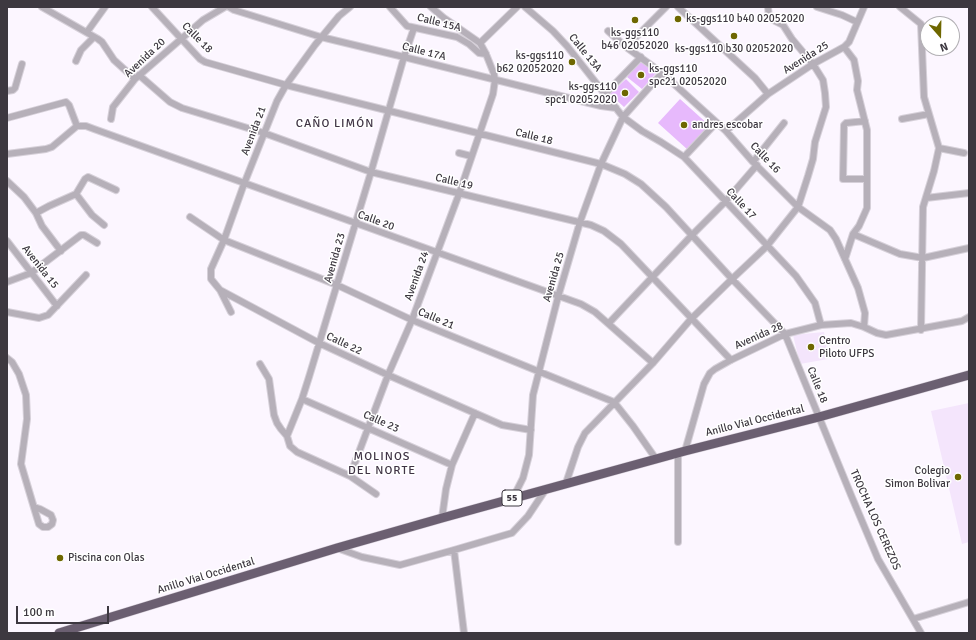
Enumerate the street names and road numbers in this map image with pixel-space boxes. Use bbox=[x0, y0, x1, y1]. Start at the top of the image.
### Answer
street label: Calle 15A bbox=[416, 11, 462, 35]
street label: Calle 18 bbox=[179, 20, 215, 56]
street label: Calle 13A bbox=[566, 31, 604, 75]
street label: Avenida 20 bbox=[122, 36, 168, 80]
street label: Avenida 25 bbox=[781, 39, 831, 77]
street label: Calle 17A bbox=[401, 40, 447, 64]
street label: Avenida 21 bbox=[239, 105, 269, 157]
street label: Calle 18 bbox=[514, 126, 554, 148]
street label: Calle 16 bbox=[747, 140, 783, 176]
street label: Calle 19 bbox=[434, 171, 474, 193]
street label: Calle 17 bbox=[723, 186, 759, 222]
street label: Calle 20 bbox=[356, 208, 396, 234]
street label: Avenida 23 bbox=[322, 231, 348, 285]
street label: Avenida 15 bbox=[19, 243, 61, 291]
street label: Avenida 24 bbox=[402, 249, 432, 303]
street label: Avenida 25 bbox=[541, 250, 567, 304]
street label: Calle 21 bbox=[416, 305, 456, 333]
street label: Avenida 28 bbox=[733, 319, 785, 353]
street label: Calle 22 bbox=[324, 330, 364, 358]
street label: Calle 18 bbox=[804, 365, 830, 405]
street label: Anillo Vial Occidental bbox=[704, 402, 806, 440]
street label: Calle 23 bbox=[361, 408, 401, 436]
street label: TROCHA LOS CEREZOS bbox=[847, 468, 903, 572]
road number: 55 bbox=[502, 490, 522, 506]
street label: Anillo Vial Occidental bbox=[156, 555, 256, 597]

